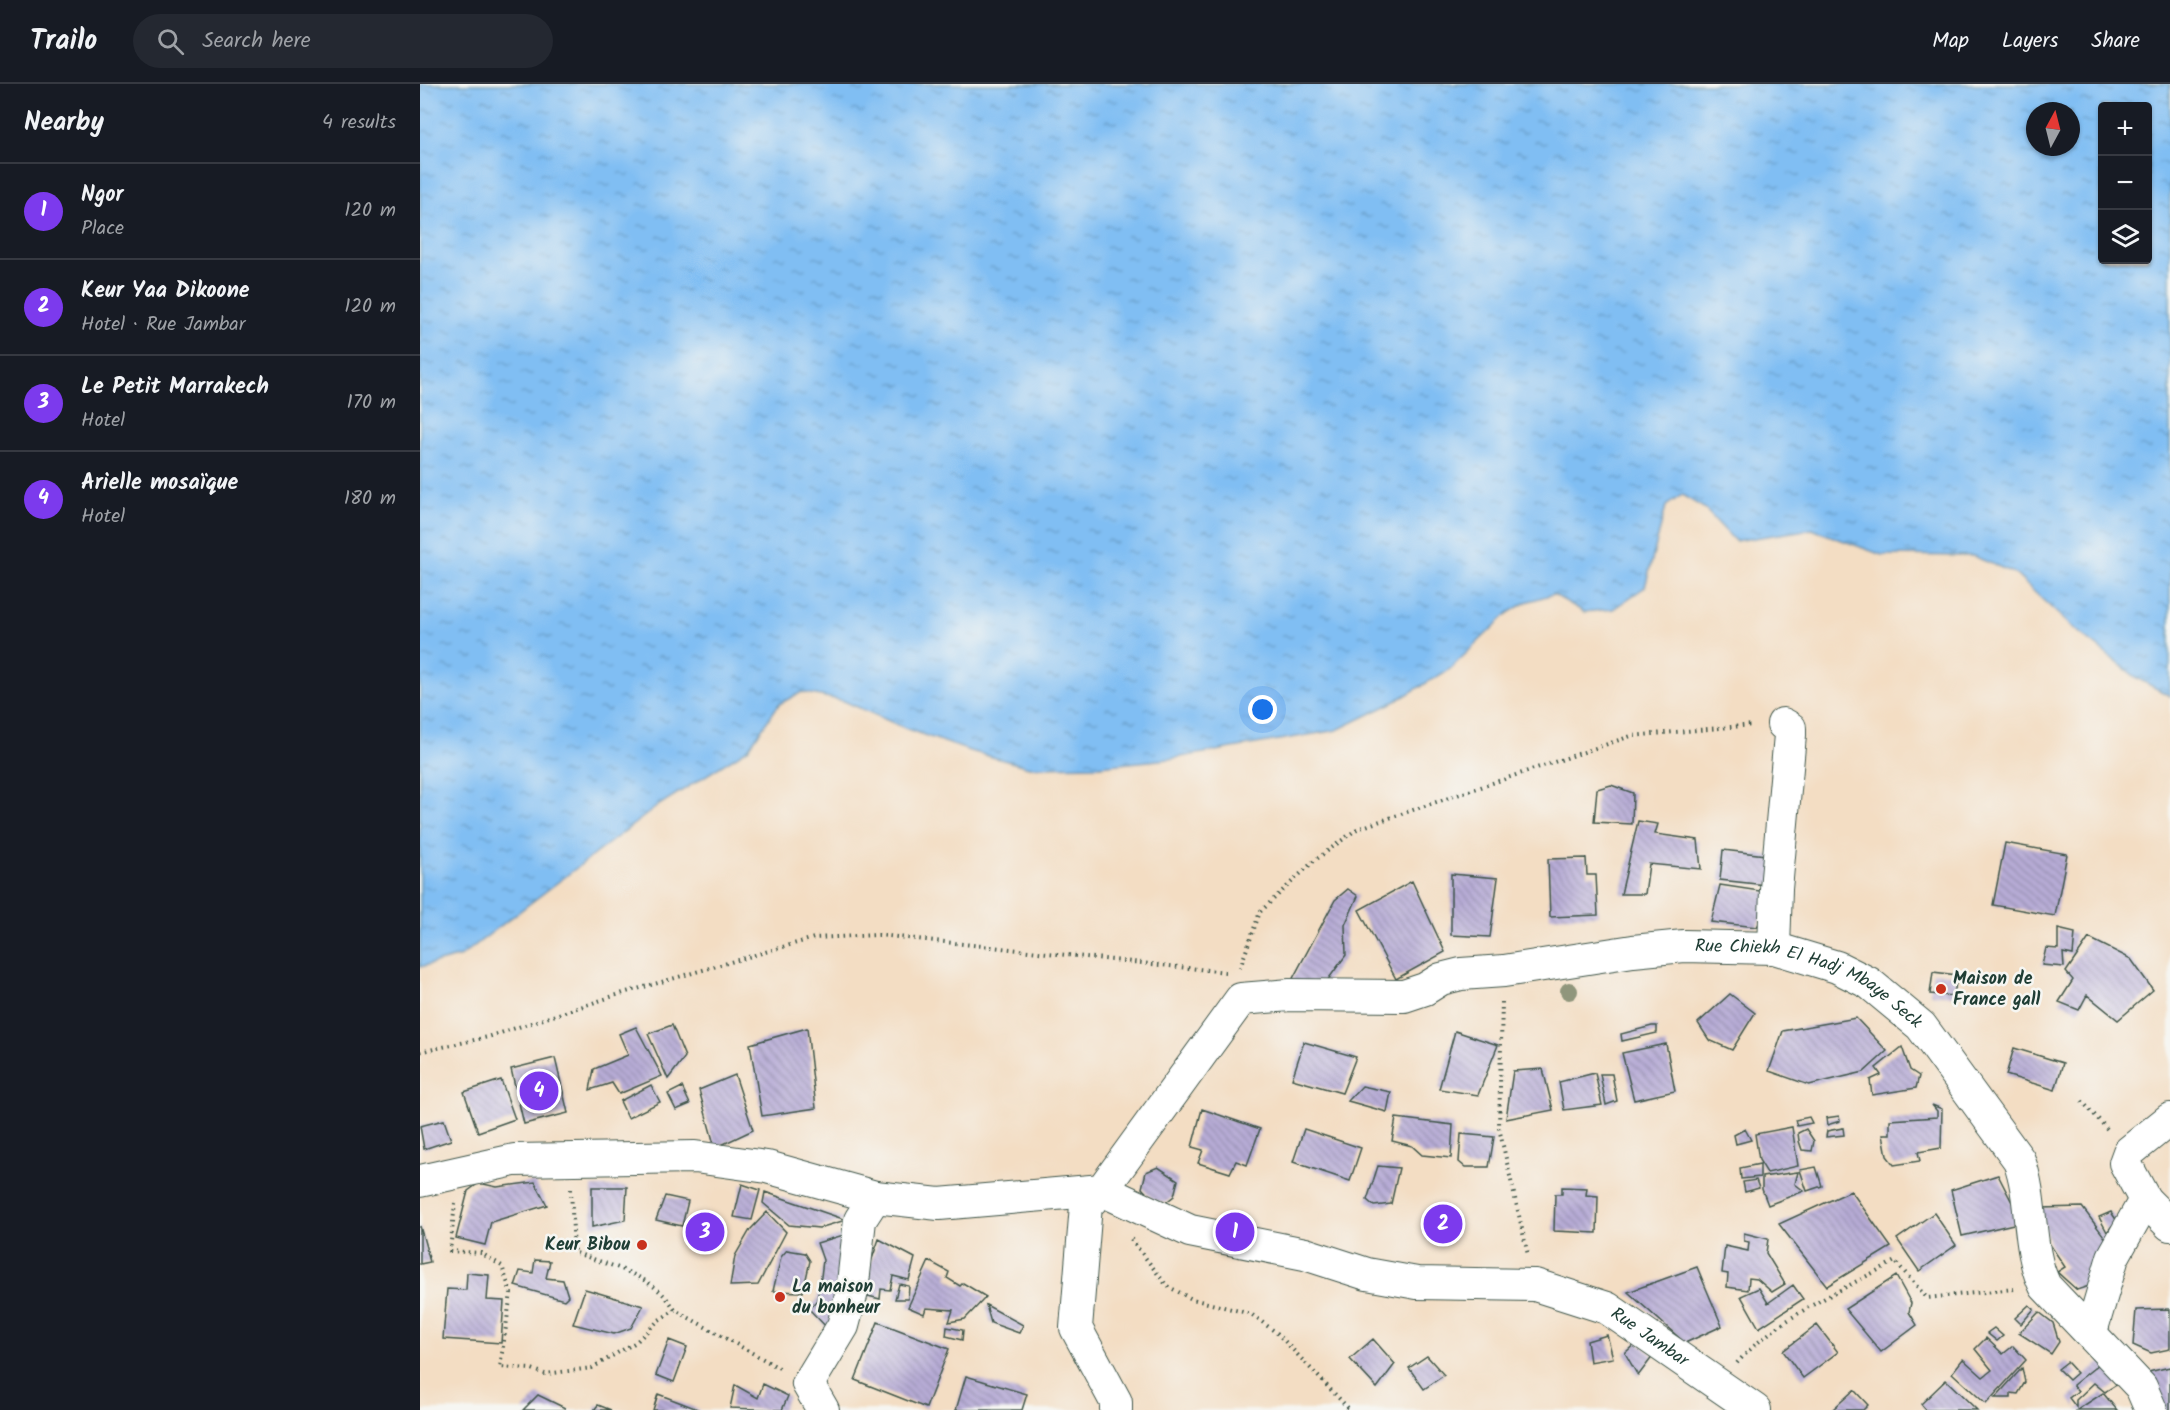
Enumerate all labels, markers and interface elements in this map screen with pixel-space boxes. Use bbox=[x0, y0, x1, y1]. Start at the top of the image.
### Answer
search box bbox=[133, 14, 553, 68]
text: Trailo bbox=[30, 19, 97, 64]
text: Search here bbox=[202, 24, 311, 59]
icon: search bbox=[154, 25, 187, 58]
text: Map bbox=[1932, 25, 1969, 58]
text: Layers bbox=[2002, 25, 2058, 58]
text: Share bbox=[2091, 25, 2140, 58]
text: Nearby bbox=[24, 102, 104, 144]
north arrow bbox=[2026, 102, 2080, 156]
map controls bbox=[2098, 102, 2152, 264]
button: + bbox=[2098, 102, 2152, 156]
text: 4 results bbox=[322, 107, 396, 139]
button: − bbox=[2098, 156, 2152, 210]
text: Ngor bbox=[81, 178, 123, 213]
text: 1 bbox=[40, 195, 47, 227]
text: 120 m bbox=[344, 195, 396, 227]
button: layers bbox=[2098, 210, 2152, 264]
text: Place bbox=[81, 213, 124, 245]
text: Keur Yaa Dikoone bbox=[81, 274, 250, 309]
text: 2 bbox=[38, 291, 49, 323]
text: 120 m bbox=[344, 291, 396, 323]
text: Hotel · Rue Jambar bbox=[81, 309, 245, 341]
text: Le Petit Marrakech bbox=[81, 370, 269, 405]
text: 3 bbox=[38, 387, 49, 419]
text: 170 m bbox=[347, 387, 396, 419]
text: Hotel bbox=[81, 405, 125, 437]
text: Arielle mosaïque bbox=[81, 466, 238, 501]
text: 4 bbox=[38, 483, 49, 515]
text: 180 m bbox=[344, 483, 396, 515]
text: Hotel bbox=[81, 501, 125, 533]
your location bbox=[1248, 695, 1277, 724]
street label: Rue Chiekh El Hadj Mbaye Seck bbox=[1695, 932, 1929, 1036]
place label: Maison de France gall bbox=[1953, 965, 2041, 1015]
marker: Maison de France gall bbox=[1934, 982, 1948, 996]
pin: 4 bbox=[520, 1068, 558, 1114]
pin: 2 bbox=[1424, 1202, 1462, 1246]
pin: 3 bbox=[686, 1210, 724, 1254]
pin: 1 bbox=[1216, 1210, 1254, 1254]
place label: Keur Bibou bbox=[545, 1231, 630, 1260]
marker: Keur Bibou bbox=[635, 1238, 649, 1252]
place label: La maison du bonheur bbox=[792, 1273, 881, 1323]
marker: La maison du bonheur bbox=[773, 1290, 787, 1304]
street label: Rue Jambar bbox=[1604, 1300, 1695, 1375]

